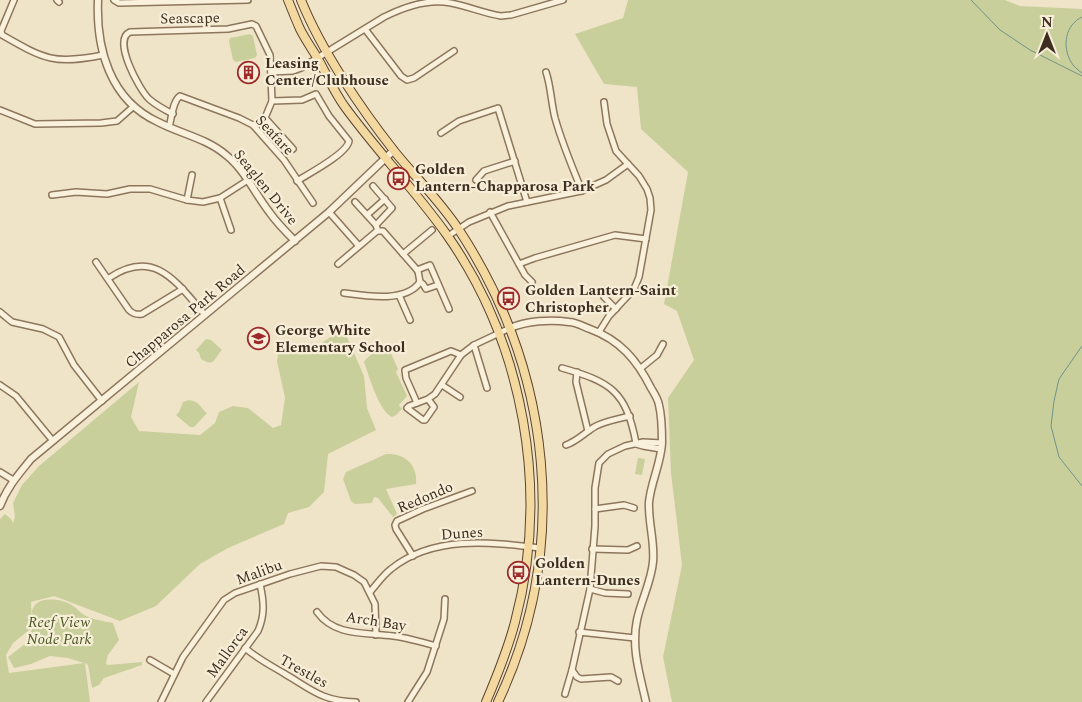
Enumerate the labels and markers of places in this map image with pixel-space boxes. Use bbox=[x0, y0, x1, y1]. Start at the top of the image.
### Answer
place label: Leasing Center/Clubhouse bbox=[265, 52, 389, 92]
building icon: Leasing Center/Clubhouse bbox=[237, 60, 261, 84]
place label: Golden Lantern-Chapparosa Park bbox=[415, 158, 595, 198]
bus stop icon: Golden Lantern-Chapparosa Park bbox=[387, 166, 411, 190]
place label: Golden Lantern-Saint Christopher bbox=[525, 279, 677, 319]
bus stop icon: Golden Lantern-Saint Christopher bbox=[497, 287, 521, 311]
place label: George White Elementary School bbox=[275, 319, 406, 359]
school or university icon: George White Elementary School bbox=[247, 327, 271, 351]
place label: Golden Lantern-Dunes bbox=[535, 552, 640, 592]
bus stop icon: Golden Lantern-Dunes bbox=[507, 560, 531, 584]

